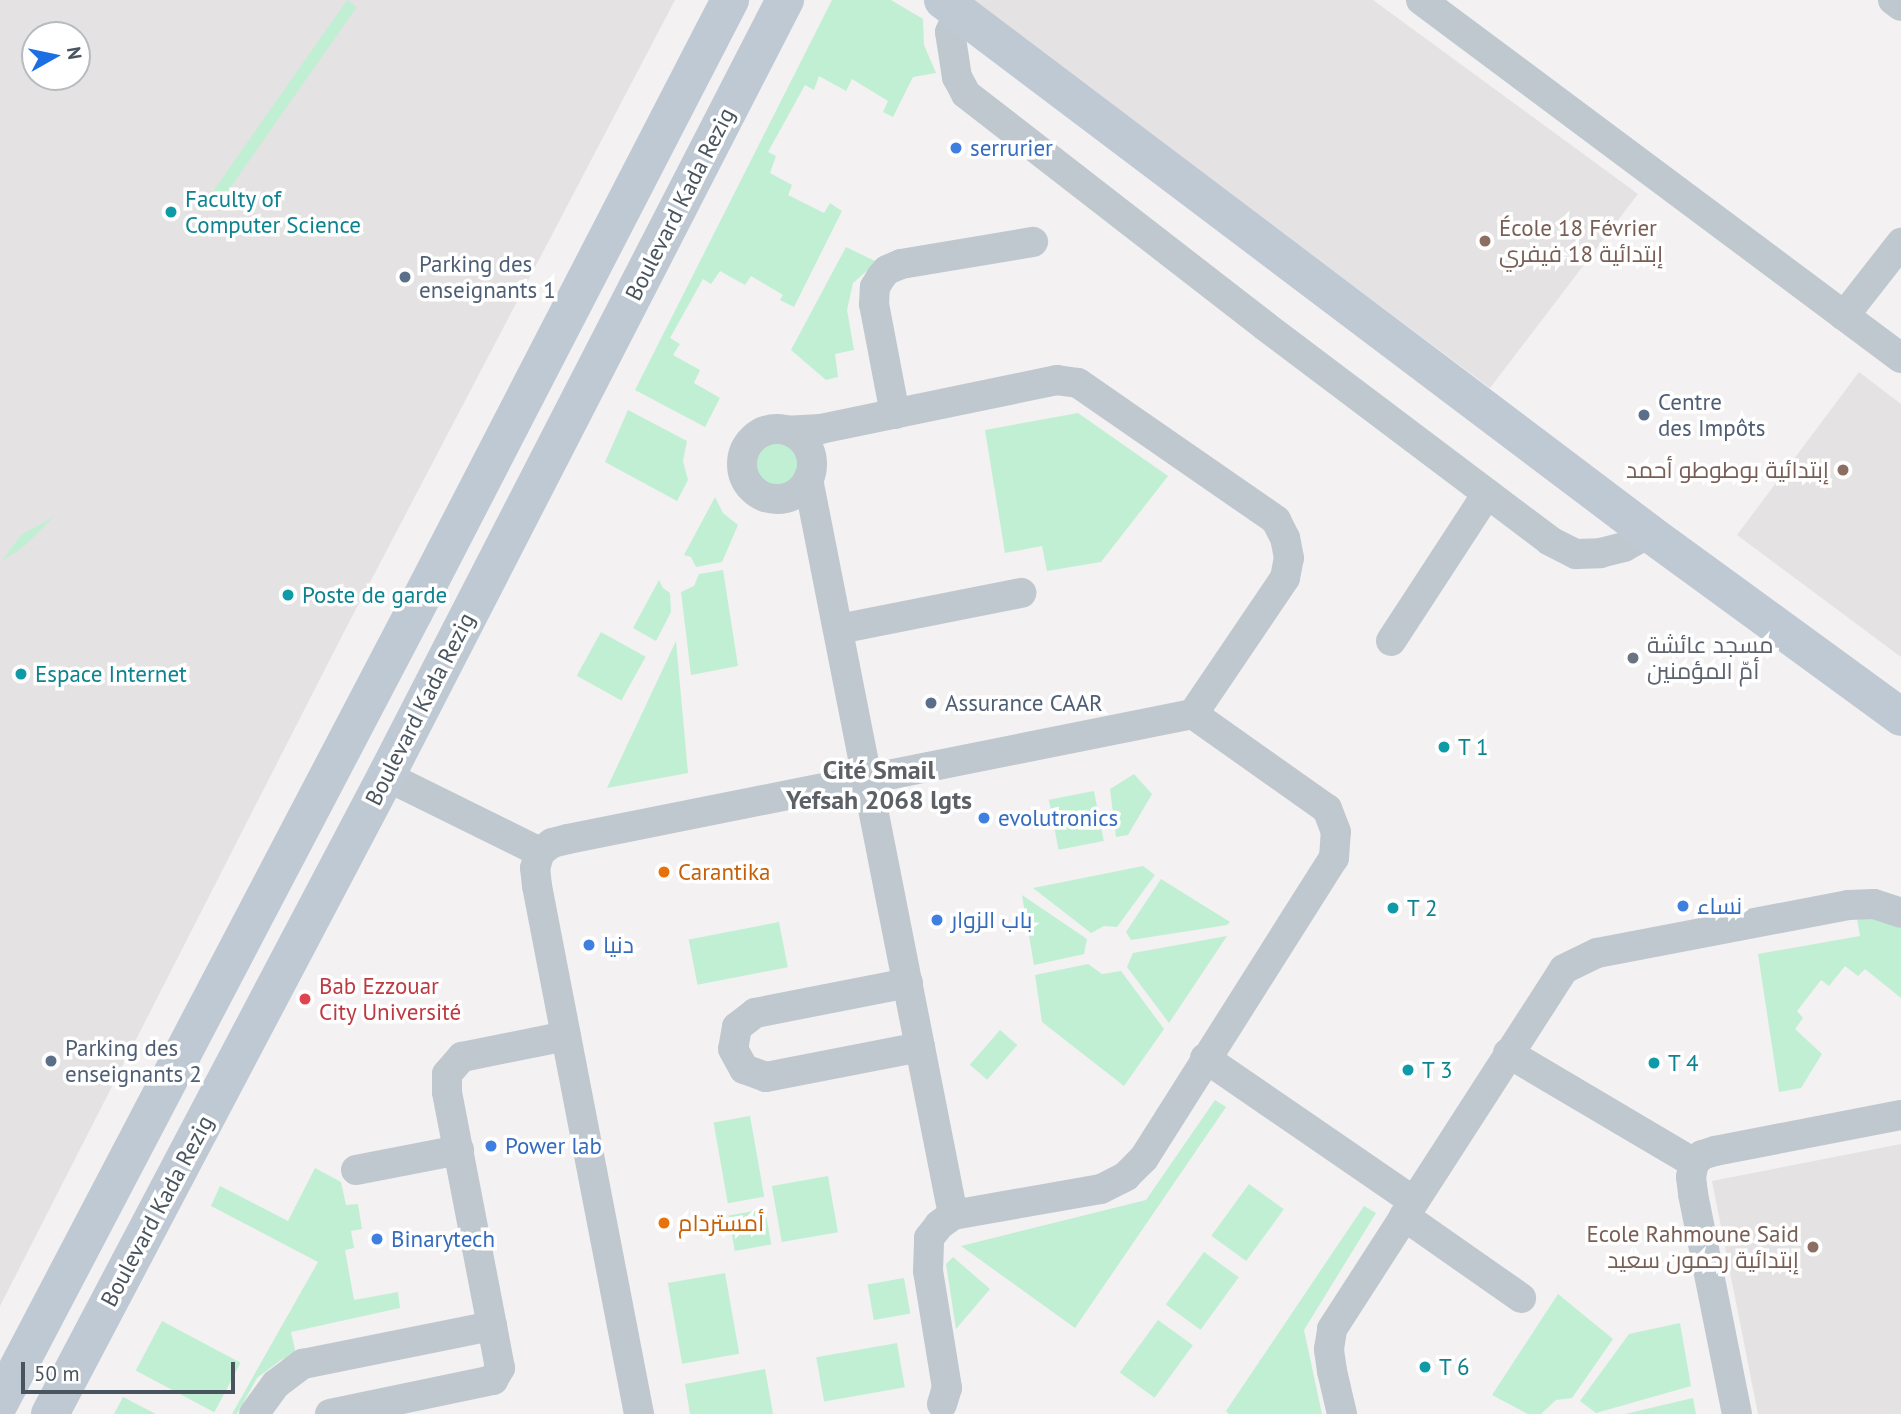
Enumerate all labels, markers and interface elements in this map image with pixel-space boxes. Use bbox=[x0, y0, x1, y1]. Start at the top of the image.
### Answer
north arrow bbox=[21, 21, 91, 91]
text: N bbox=[62, 45, 88, 61]
street label: Boulevard Kada Rezig bbox=[619, 103, 741, 305]
place label: serrurier bbox=[970, 134, 1053, 162]
marker: serrurier bbox=[948, 140, 964, 156]
place label: Faculty of Computer Science bbox=[185, 185, 361, 239]
marker: Faculty of Computer Science bbox=[163, 204, 179, 220]
place label: École 18 Février إبتدائية 18 فيفري bbox=[1499, 214, 1663, 268]
marker: École 18 Février إبتدائية 18 فيفري bbox=[1477, 233, 1493, 249]
place label: Parking des enseignants 1 bbox=[419, 250, 556, 304]
marker: Parking des enseignants 1 bbox=[397, 269, 413, 285]
place label: Centre des Impôts bbox=[1658, 388, 1766, 442]
marker: Centre des Impôts bbox=[1636, 407, 1652, 423]
place label: إبتدائية بوطوطو أحمد bbox=[1626, 456, 1829, 484]
marker: إبتدائية بوطوطو أحمد bbox=[1835, 462, 1851, 478]
place label: Poste de garde bbox=[302, 581, 447, 609]
marker: Poste de garde bbox=[280, 587, 296, 603]
street label: Boulevard Kada Rezig bbox=[359, 608, 481, 810]
place label: مسجد عائشة أمّ المؤمنين bbox=[1647, 631, 1773, 685]
marker: مسجد عائشة أمّ المؤمنين bbox=[1625, 650, 1641, 666]
place label: Espace Internet bbox=[35, 660, 187, 688]
marker: Espace Internet bbox=[13, 666, 29, 682]
place label: Assurance CAAR bbox=[945, 689, 1103, 717]
marker: Assurance CAAR bbox=[923, 695, 939, 711]
place label: T 1 bbox=[1458, 733, 1489, 761]
marker: T 1 bbox=[1436, 739, 1452, 755]
district label: Cité Smail Yefsah 2068 lgts bbox=[786, 754, 972, 816]
place label: evolutronics bbox=[998, 804, 1118, 832]
marker: evolutronics bbox=[976, 810, 992, 826]
place label: Carantika bbox=[678, 858, 770, 886]
marker: Carantika bbox=[656, 864, 672, 880]
place label: نساء bbox=[1697, 892, 1742, 920]
place label: T 2 bbox=[1407, 894, 1438, 922]
marker: نساء bbox=[1675, 898, 1691, 914]
marker: T 2 bbox=[1385, 900, 1401, 916]
place label: باب الزوار bbox=[951, 906, 1032, 934]
marker: باب الزوار bbox=[929, 912, 945, 928]
place label: دنيا bbox=[603, 931, 634, 959]
marker: دنيا bbox=[581, 937, 597, 953]
place label: Bab Ezzouar City Université bbox=[319, 972, 462, 1026]
marker: Bab Ezzouar City Université bbox=[297, 991, 313, 1007]
place label: Parking des enseignants 2 bbox=[65, 1034, 202, 1088]
place label: T 4 bbox=[1668, 1049, 1699, 1077]
marker: Parking des enseignants 2 bbox=[43, 1053, 59, 1069]
marker: T 4 bbox=[1646, 1055, 1662, 1071]
place label: T 3 bbox=[1422, 1056, 1453, 1084]
marker: T 3 bbox=[1400, 1062, 1416, 1078]
street label: Boulevard Kada Rezig bbox=[95, 1111, 219, 1311]
place label: Power lab bbox=[505, 1132, 602, 1160]
marker: Power lab bbox=[483, 1138, 499, 1154]
place label: أمستردام bbox=[678, 1209, 764, 1237]
marker: أمستردام bbox=[656, 1215, 672, 1231]
place label: Ecole Rahmoune Said إبتدائية رحمون سعيد bbox=[1587, 1220, 1799, 1274]
place label: Binarytech bbox=[391, 1225, 495, 1253]
marker: Binarytech bbox=[369, 1231, 385, 1247]
marker: Ecole Rahmoune Said إبتدائية رحمون سعيد bbox=[1805, 1239, 1821, 1255]
scale bar bbox=[24, 1348, 238, 1392]
place label: T 6 bbox=[1439, 1353, 1470, 1381]
marker: T 6 bbox=[1417, 1359, 1433, 1375]
text: 50 m bbox=[34, 1360, 80, 1387]

